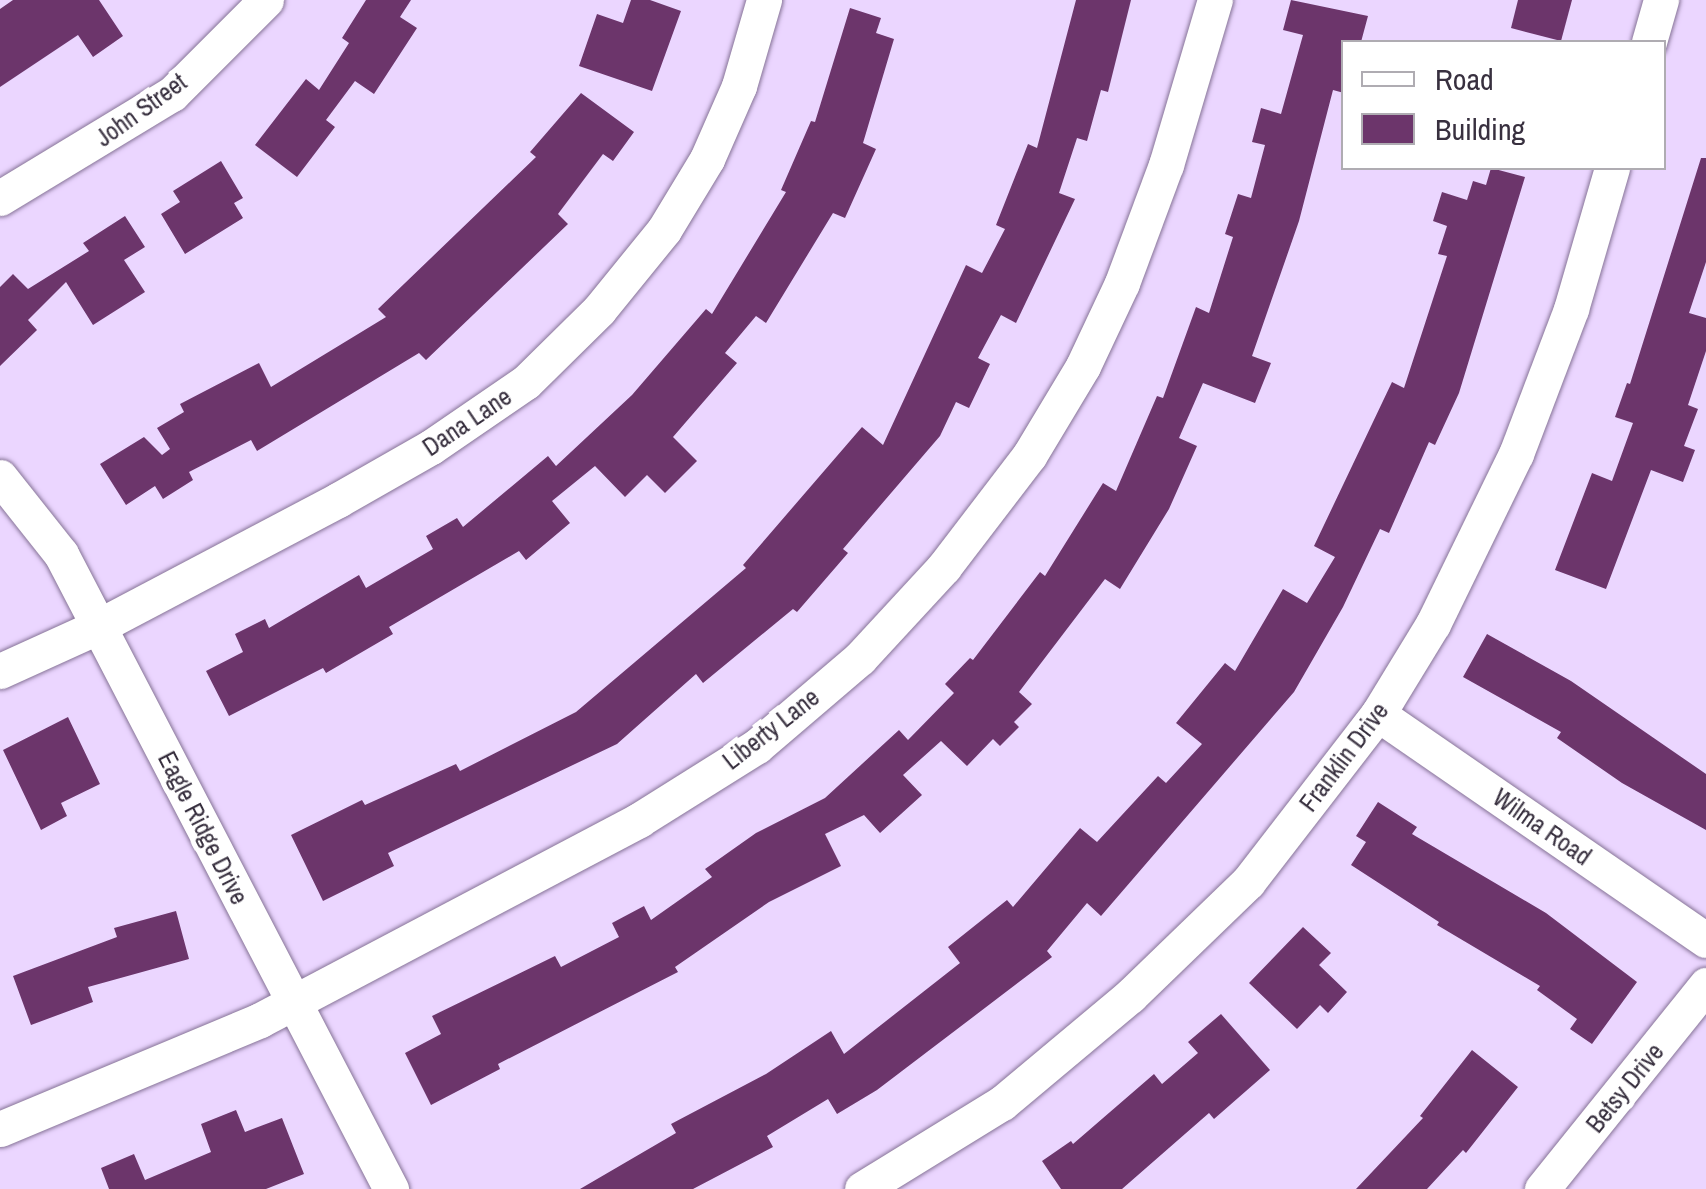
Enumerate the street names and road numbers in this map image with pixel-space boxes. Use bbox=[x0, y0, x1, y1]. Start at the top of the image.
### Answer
street label: John Street bbox=[90, 67, 192, 153]
street label: Dana Lane bbox=[417, 382, 517, 462]
street label: Liberty Lane bbox=[717, 682, 825, 776]
street label: Franklin Drive bbox=[1293, 697, 1395, 817]
street label: Eagle Ridge Drive bbox=[152, 747, 254, 909]
street label: Wilma Road bbox=[1487, 782, 1597, 872]
street label: Betsy Drive bbox=[1580, 1037, 1670, 1139]

